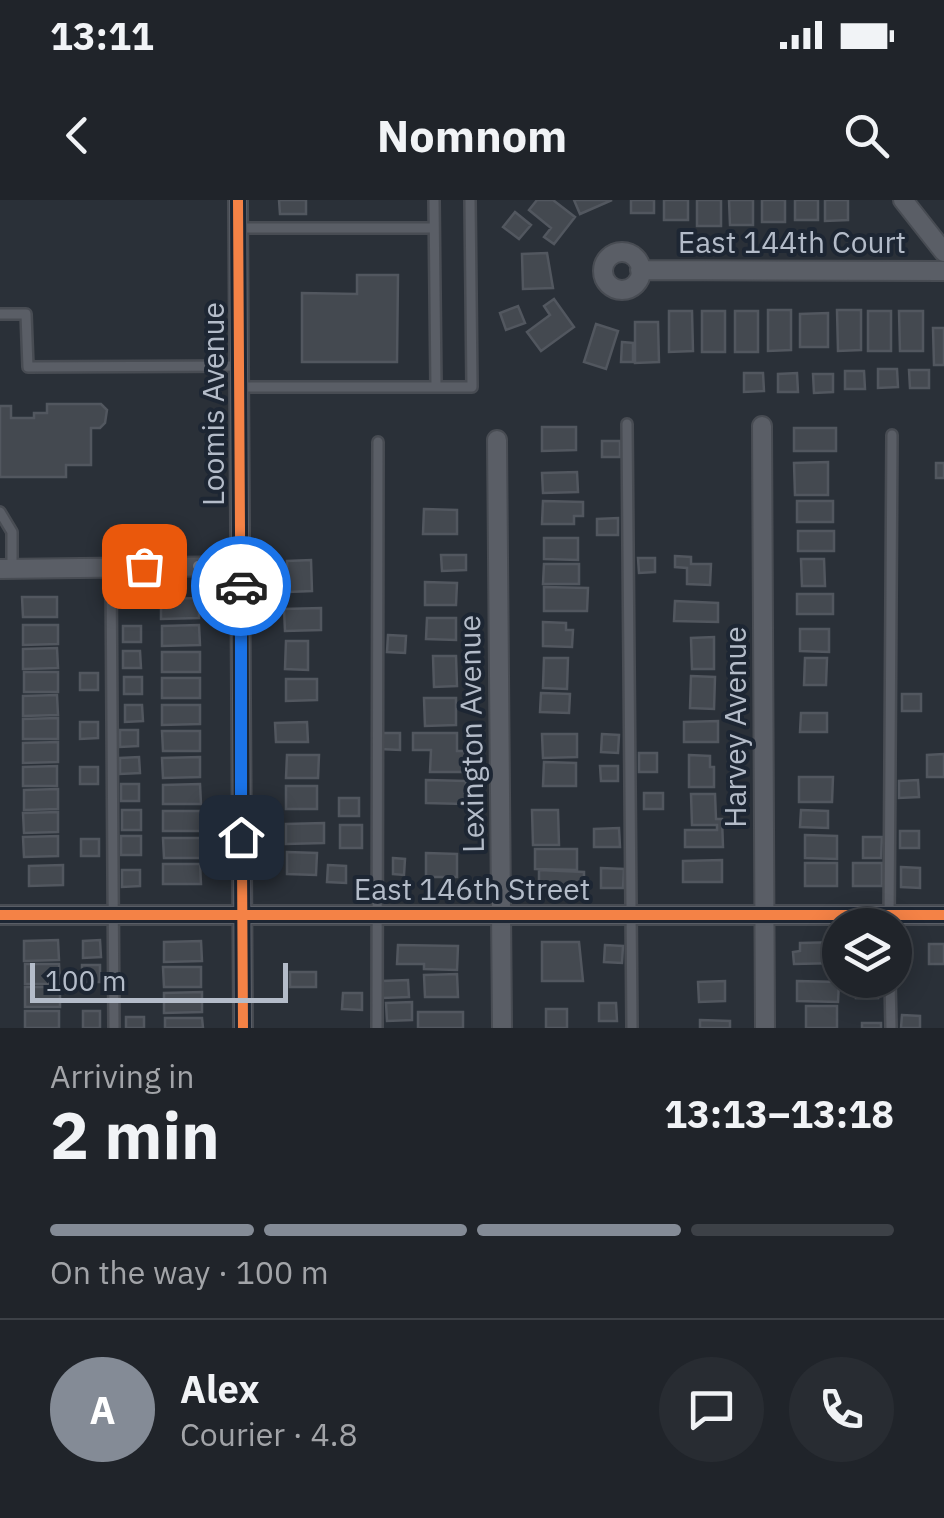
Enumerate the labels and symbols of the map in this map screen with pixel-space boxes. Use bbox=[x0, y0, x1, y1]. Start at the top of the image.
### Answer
street label: East 144th Court bbox=[678, 222, 906, 261]
street label: Loomis Avenue bbox=[193, 302, 232, 506]
pin bbox=[102, 524, 187, 609]
courier bbox=[191, 536, 291, 636]
street label: Lexington Avenue bbox=[449, 615, 492, 853]
street label: Harvey Avenue bbox=[715, 626, 754, 828]
pin bbox=[199, 795, 284, 880]
street label: East 146th Street bbox=[354, 869, 590, 908]
scale bar bbox=[30, 958, 288, 1003]

